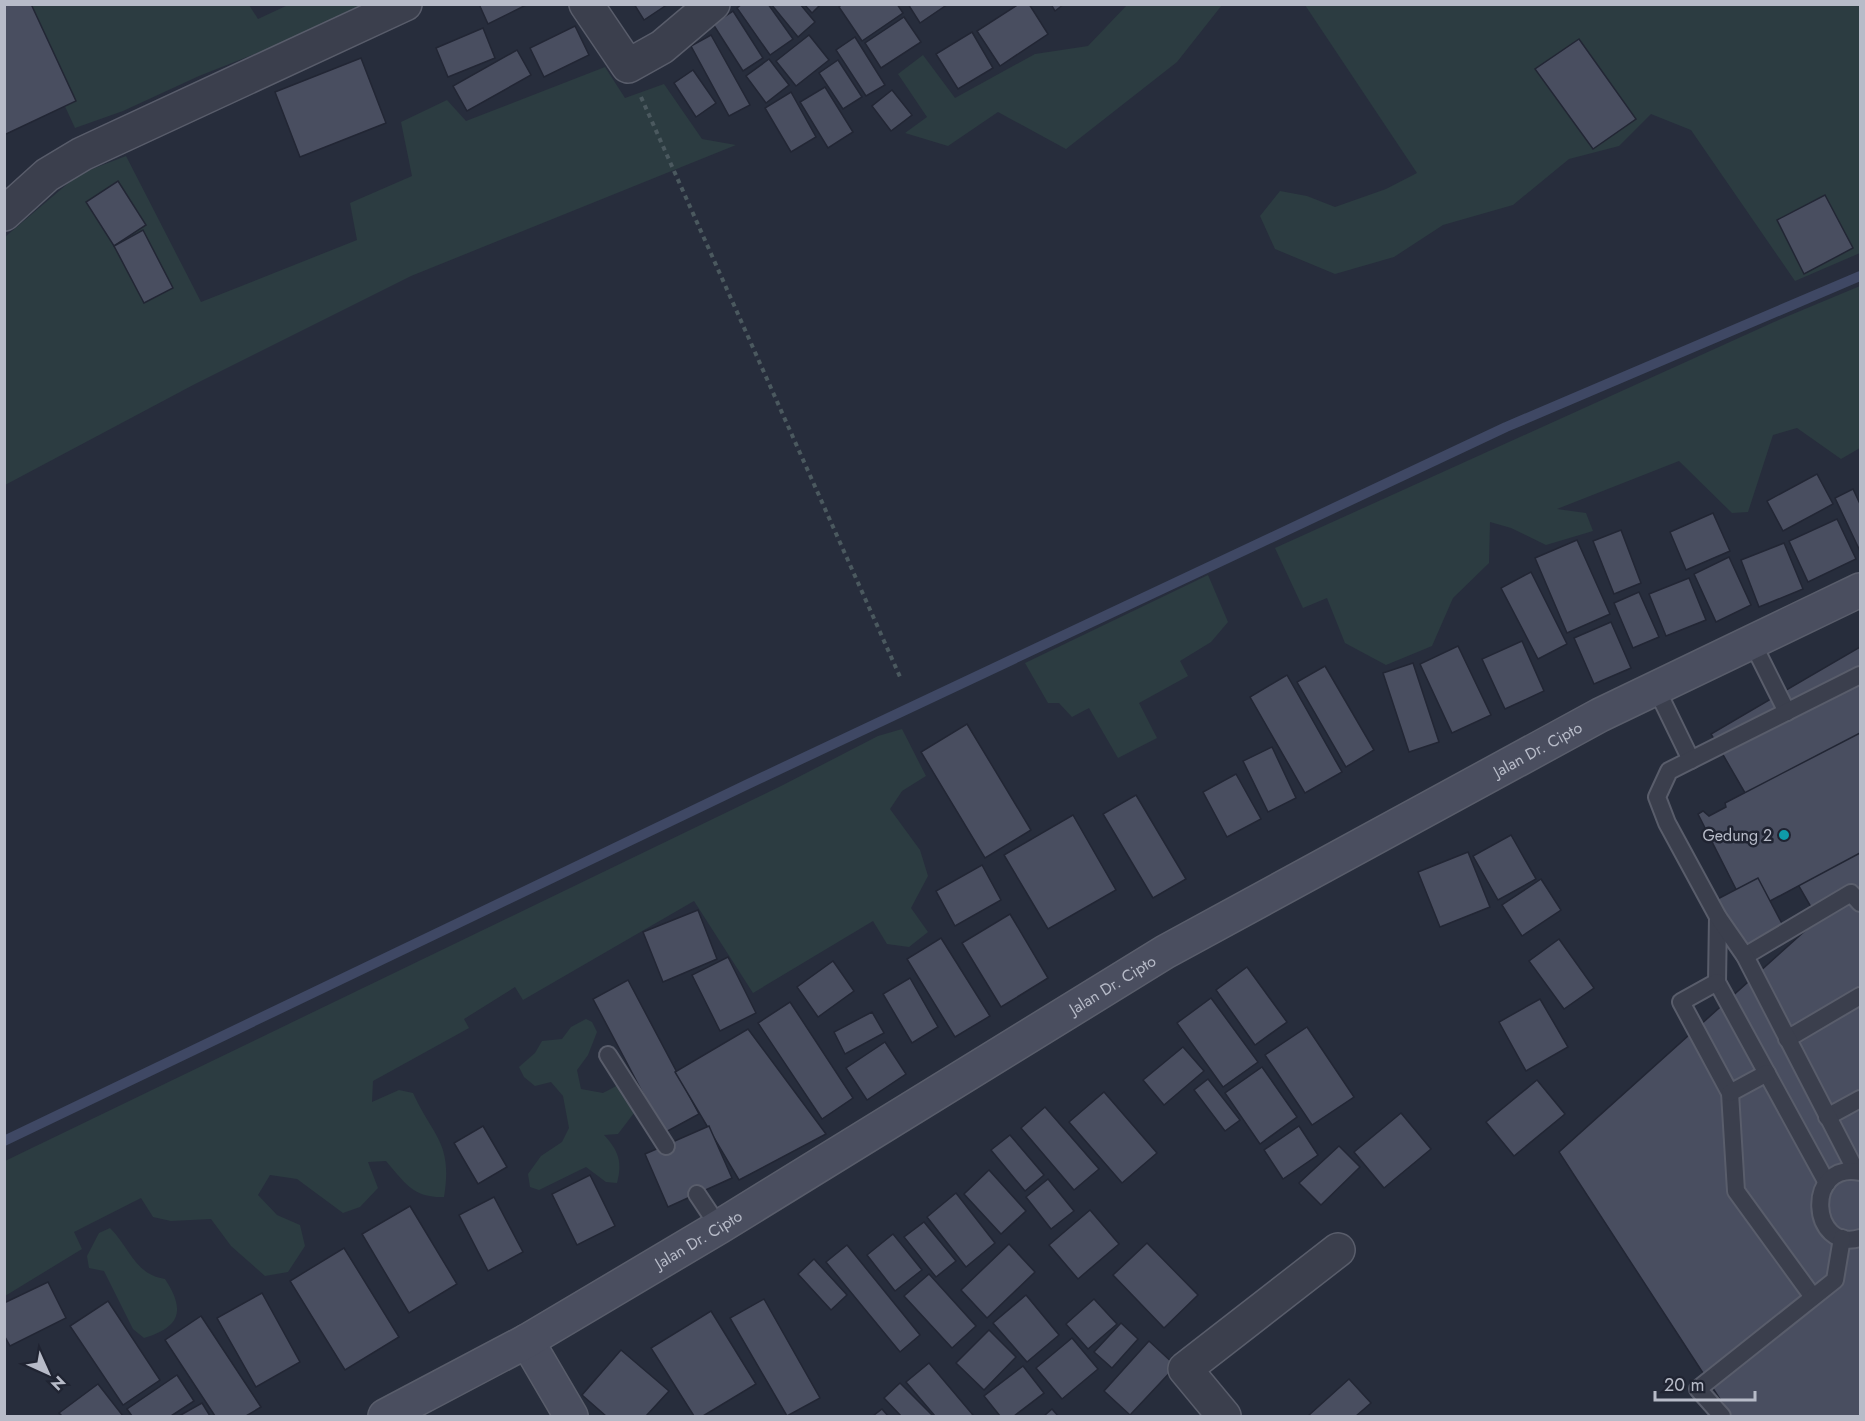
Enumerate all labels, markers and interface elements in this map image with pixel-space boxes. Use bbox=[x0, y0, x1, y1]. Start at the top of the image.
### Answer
street label: Jalan Dr. Cipto bbox=[1487, 715, 1586, 784]
place label: Gedung 2 bbox=[1702, 824, 1772, 847]
marker: Gedung 2 bbox=[1777, 828, 1791, 842]
street label: Jalan Dr. Cipto bbox=[1063, 949, 1160, 1021]
street label: Jalan Dr. Cipto bbox=[649, 1204, 747, 1275]
north arrow bbox=[18, 1343, 78, 1403]
scale bar bbox=[1655, 1364, 1756, 1402]
text: N bbox=[46, 1371, 71, 1396]
text: 20 m bbox=[1664, 1372, 1704, 1398]

